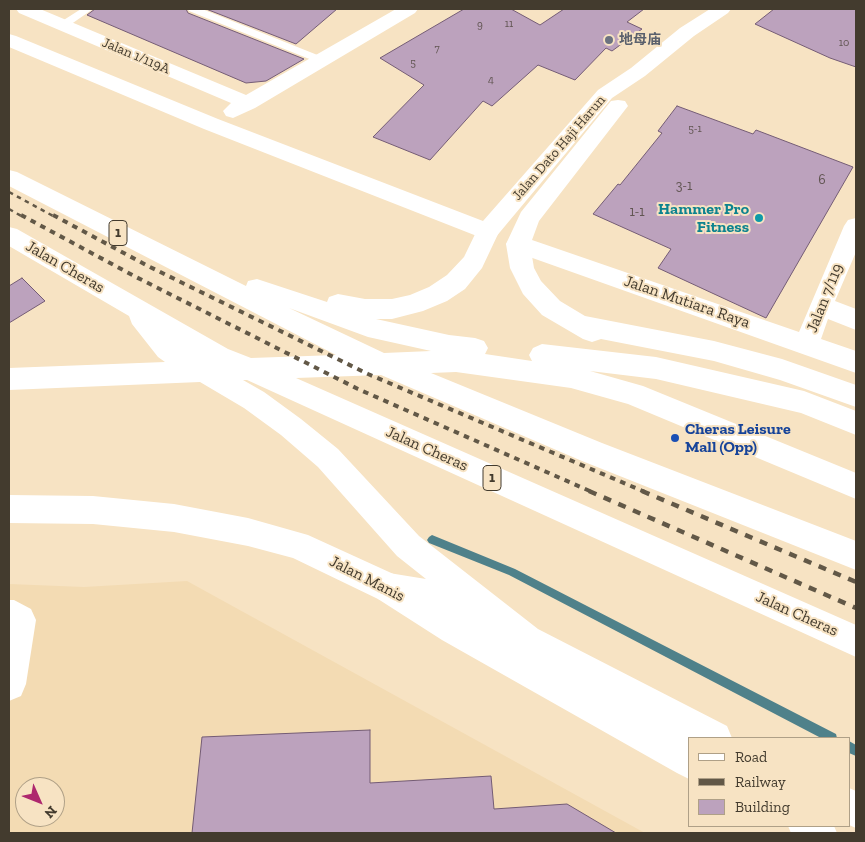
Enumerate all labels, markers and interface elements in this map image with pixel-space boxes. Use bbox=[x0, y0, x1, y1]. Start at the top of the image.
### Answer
house number: 11 bbox=[505, 17, 513, 31]
house number: 9 bbox=[477, 18, 483, 32]
place label: 地母庙 bbox=[619, 32, 661, 48]
street label: Jalan 1/119A bbox=[100, 34, 172, 78]
marker: 地母庙 bbox=[603, 34, 615, 46]
house number: 10 bbox=[839, 36, 849, 50]
house number: 7 bbox=[434, 42, 440, 56]
house number: 5 bbox=[410, 56, 416, 70]
house number: 4 bbox=[488, 73, 494, 87]
street label: Jalan Dato Haji Harun bbox=[509, 92, 609, 204]
house number: 5-1 bbox=[688, 122, 702, 136]
house number: 6 bbox=[818, 172, 826, 188]
house number: 3-1 bbox=[676, 178, 692, 194]
place label: Hammer Pro Fitness bbox=[658, 199, 749, 237]
house number: 1-1 bbox=[629, 204, 645, 220]
marker: Hammer Pro Fitness bbox=[753, 212, 765, 224]
road number: 1 bbox=[109, 220, 127, 246]
street label: Jalan Cheras bbox=[22, 237, 108, 297]
street label: Jalan 7/119 bbox=[802, 261, 848, 335]
street label: Jalan Mutiara Raya bbox=[622, 272, 752, 332]
place label: Cheras Leisure Mall (Opp) bbox=[685, 419, 791, 457]
street label: Jalan Cheras bbox=[383, 422, 471, 476]
marker: Cheras Leisure Mall (Opp) bbox=[669, 432, 681, 444]
road number: 1 bbox=[483, 466, 501, 490]
street label: Jalan Manis bbox=[326, 552, 408, 606]
street label: Jalan Cheras bbox=[753, 587, 841, 641]
legend bbox=[688, 737, 850, 827]
text: Road bbox=[735, 748, 767, 766]
text: Railway bbox=[735, 773, 786, 791]
north arrow bbox=[15, 777, 65, 827]
text: Building bbox=[735, 798, 790, 816]
text: N bbox=[41, 802, 60, 822]

